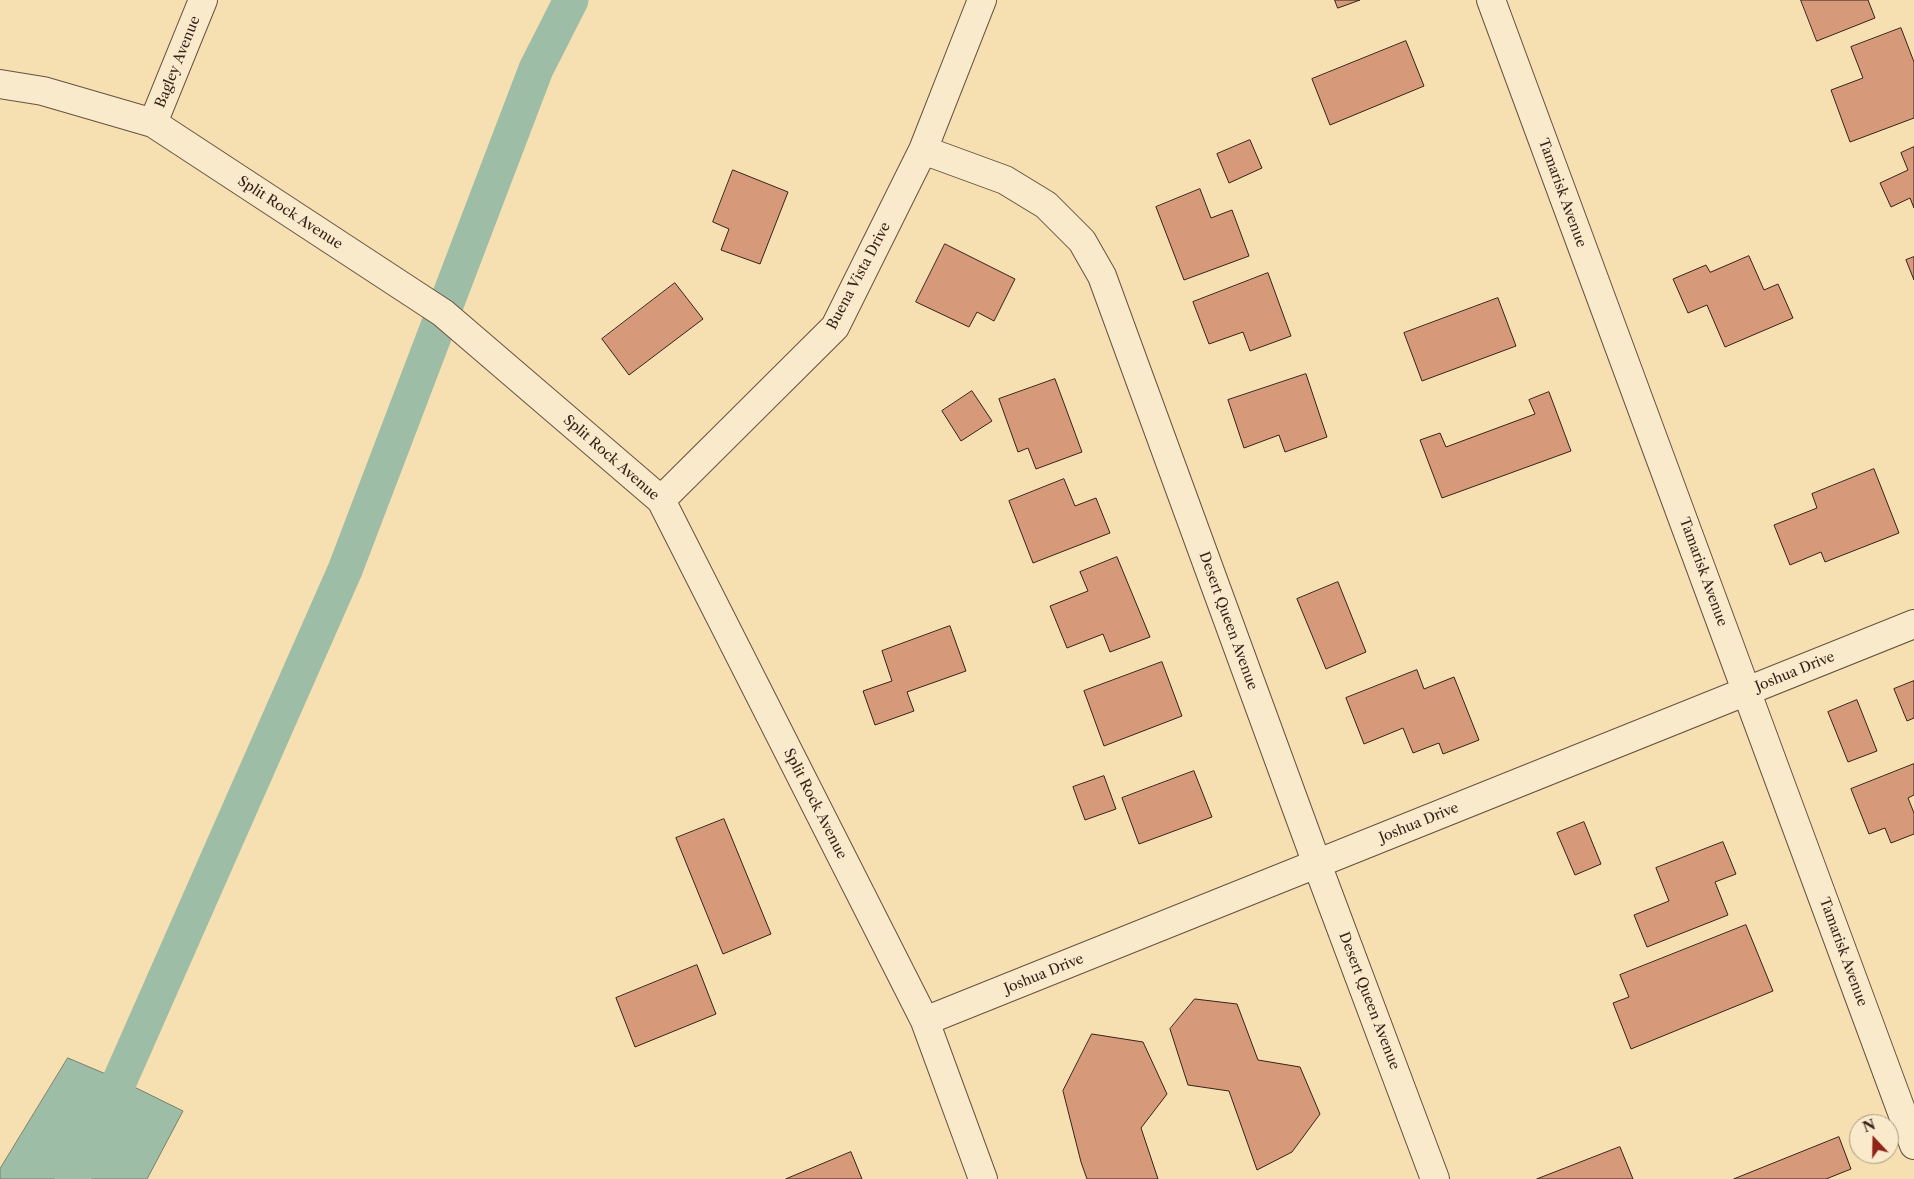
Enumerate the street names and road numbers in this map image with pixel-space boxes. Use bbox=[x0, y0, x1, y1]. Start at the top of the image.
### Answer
street label: Bagley Avenue bbox=[152, 14, 204, 110]
street label: Tamarisk Avenue bbox=[1534, 136, 1590, 250]
street label: Split Rock Avenue bbox=[234, 173, 346, 253]
street label: Buena Vista Drive bbox=[824, 220, 894, 332]
street label: Split Rock Avenue bbox=[560, 412, 662, 504]
street label: Tamarisk Avenue bbox=[1675, 515, 1731, 629]
street label: Desert Queen Avenue bbox=[1195, 550, 1261, 692]
street label: Joshua Drive bbox=[1753, 648, 1837, 696]
street label: Split Rock Avenue bbox=[780, 746, 850, 862]
street label: Joshua Drive bbox=[1377, 799, 1461, 847]
street label: Tamarisk Avenue bbox=[1815, 895, 1871, 1009]
street label: Desert Queen Avenue bbox=[1335, 930, 1403, 1072]
street label: Joshua Drive bbox=[1002, 950, 1086, 998]

